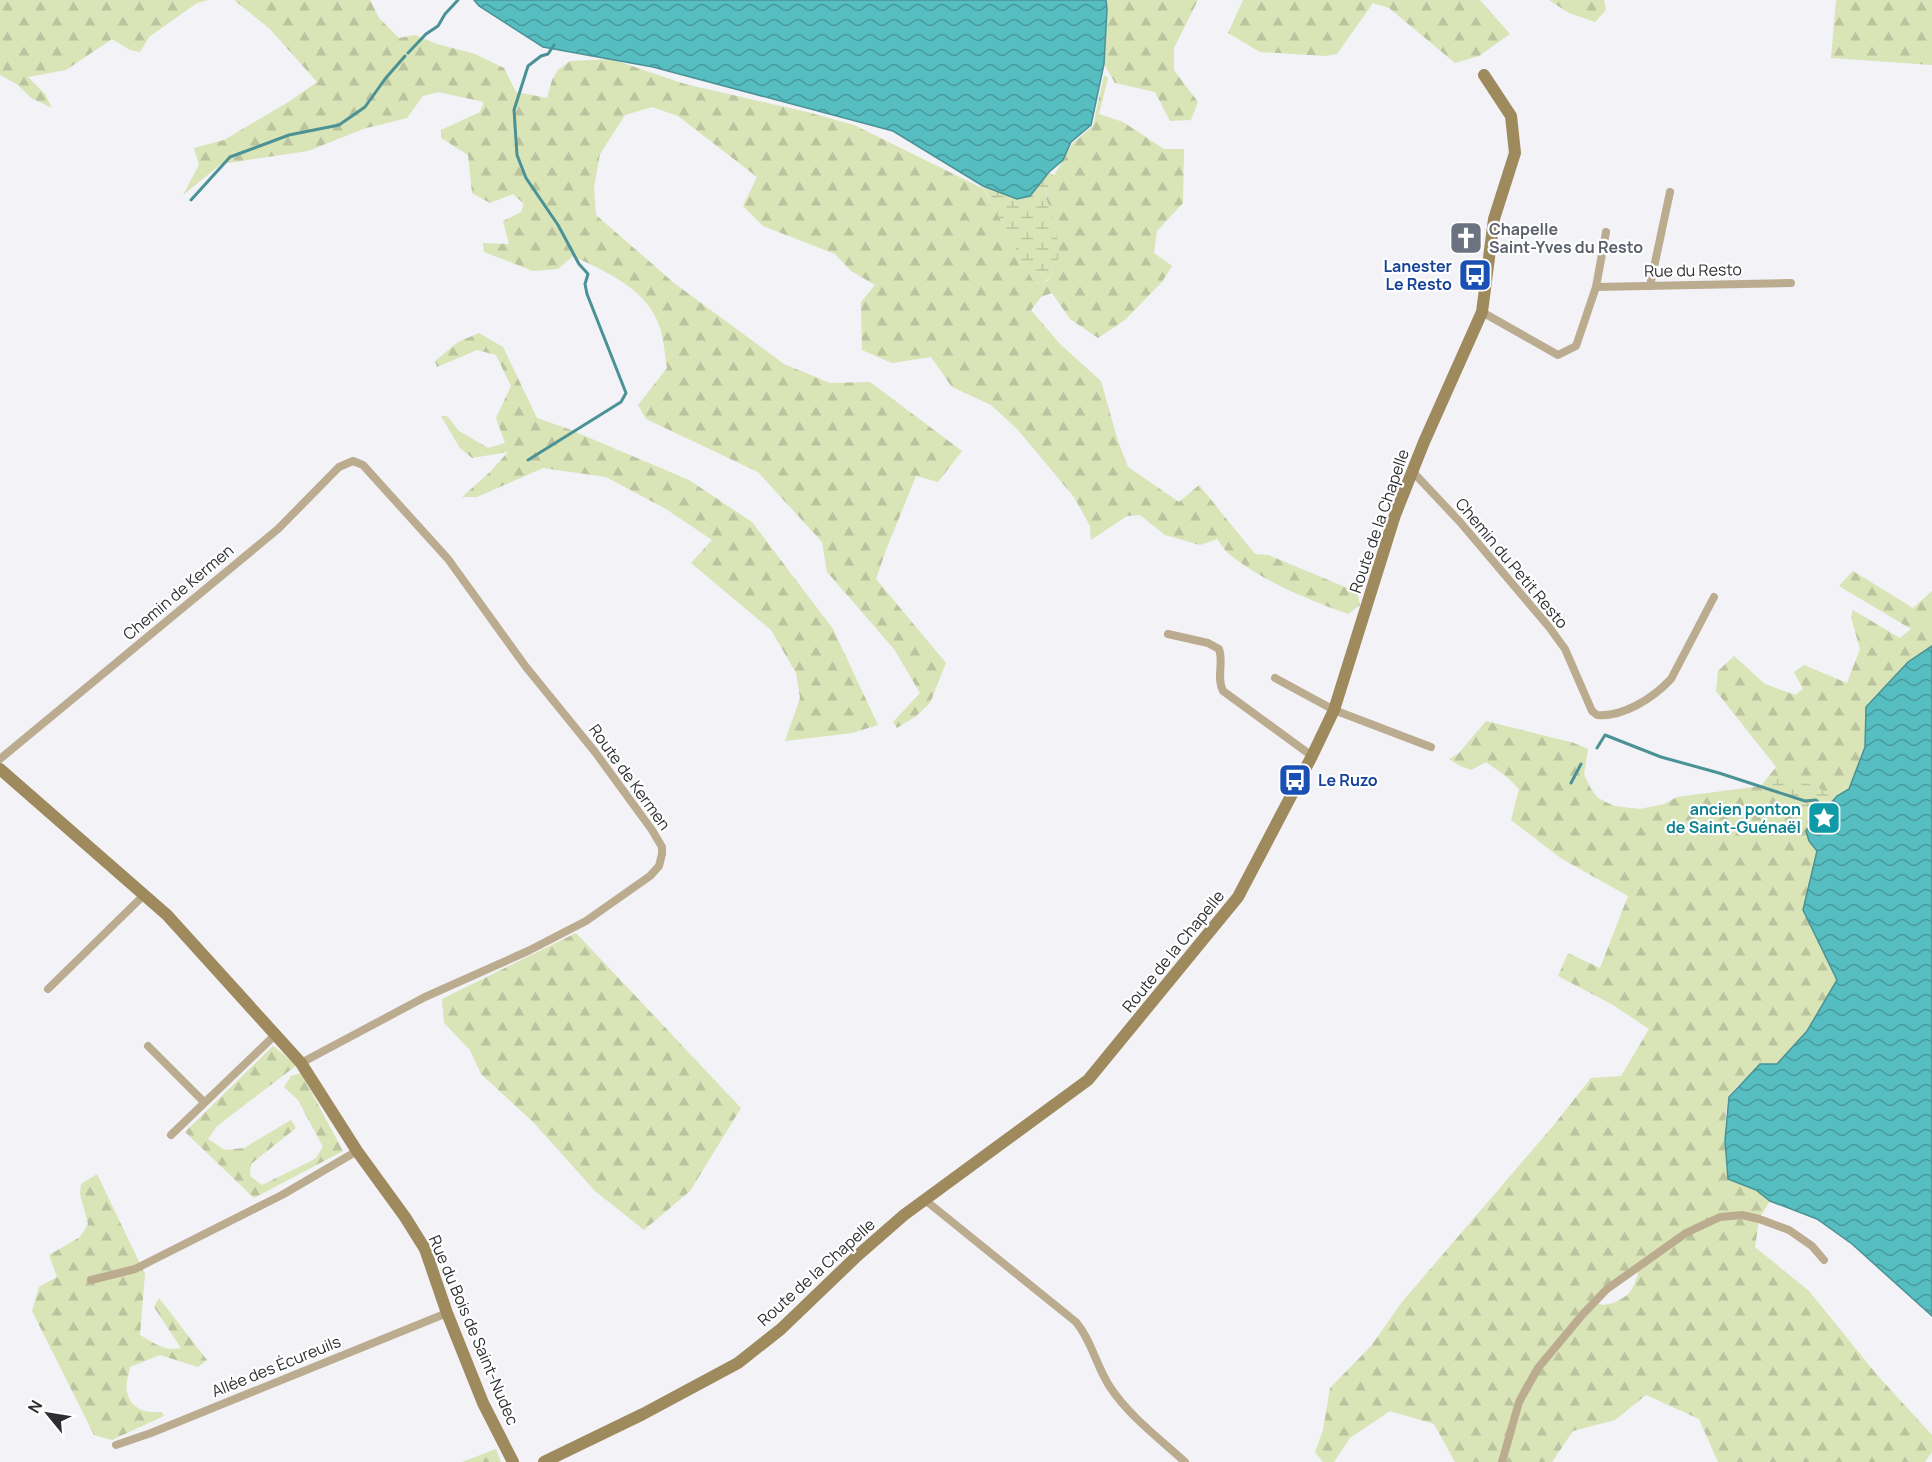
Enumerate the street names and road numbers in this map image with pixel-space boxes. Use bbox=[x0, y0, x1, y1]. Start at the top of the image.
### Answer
street label: Rue du Resto bbox=[1644, 258, 1742, 282]
street label: Route de la Chapelle bbox=[1344, 446, 1414, 596]
street label: Chemin du Petit Resto bbox=[1451, 493, 1573, 633]
street label: Chemin de Kermen bbox=[118, 539, 238, 645]
street label: Route de Kermen bbox=[584, 720, 676, 834]
street label: Route de la Chapelle bbox=[1117, 885, 1229, 1017]
street label: Route de la Chapelle bbox=[753, 1213, 879, 1331]
street label: Rue du Bois de Saint-Nudec bbox=[424, 1232, 524, 1428]
street label: Allée des Écureuils bbox=[208, 1330, 344, 1402]

